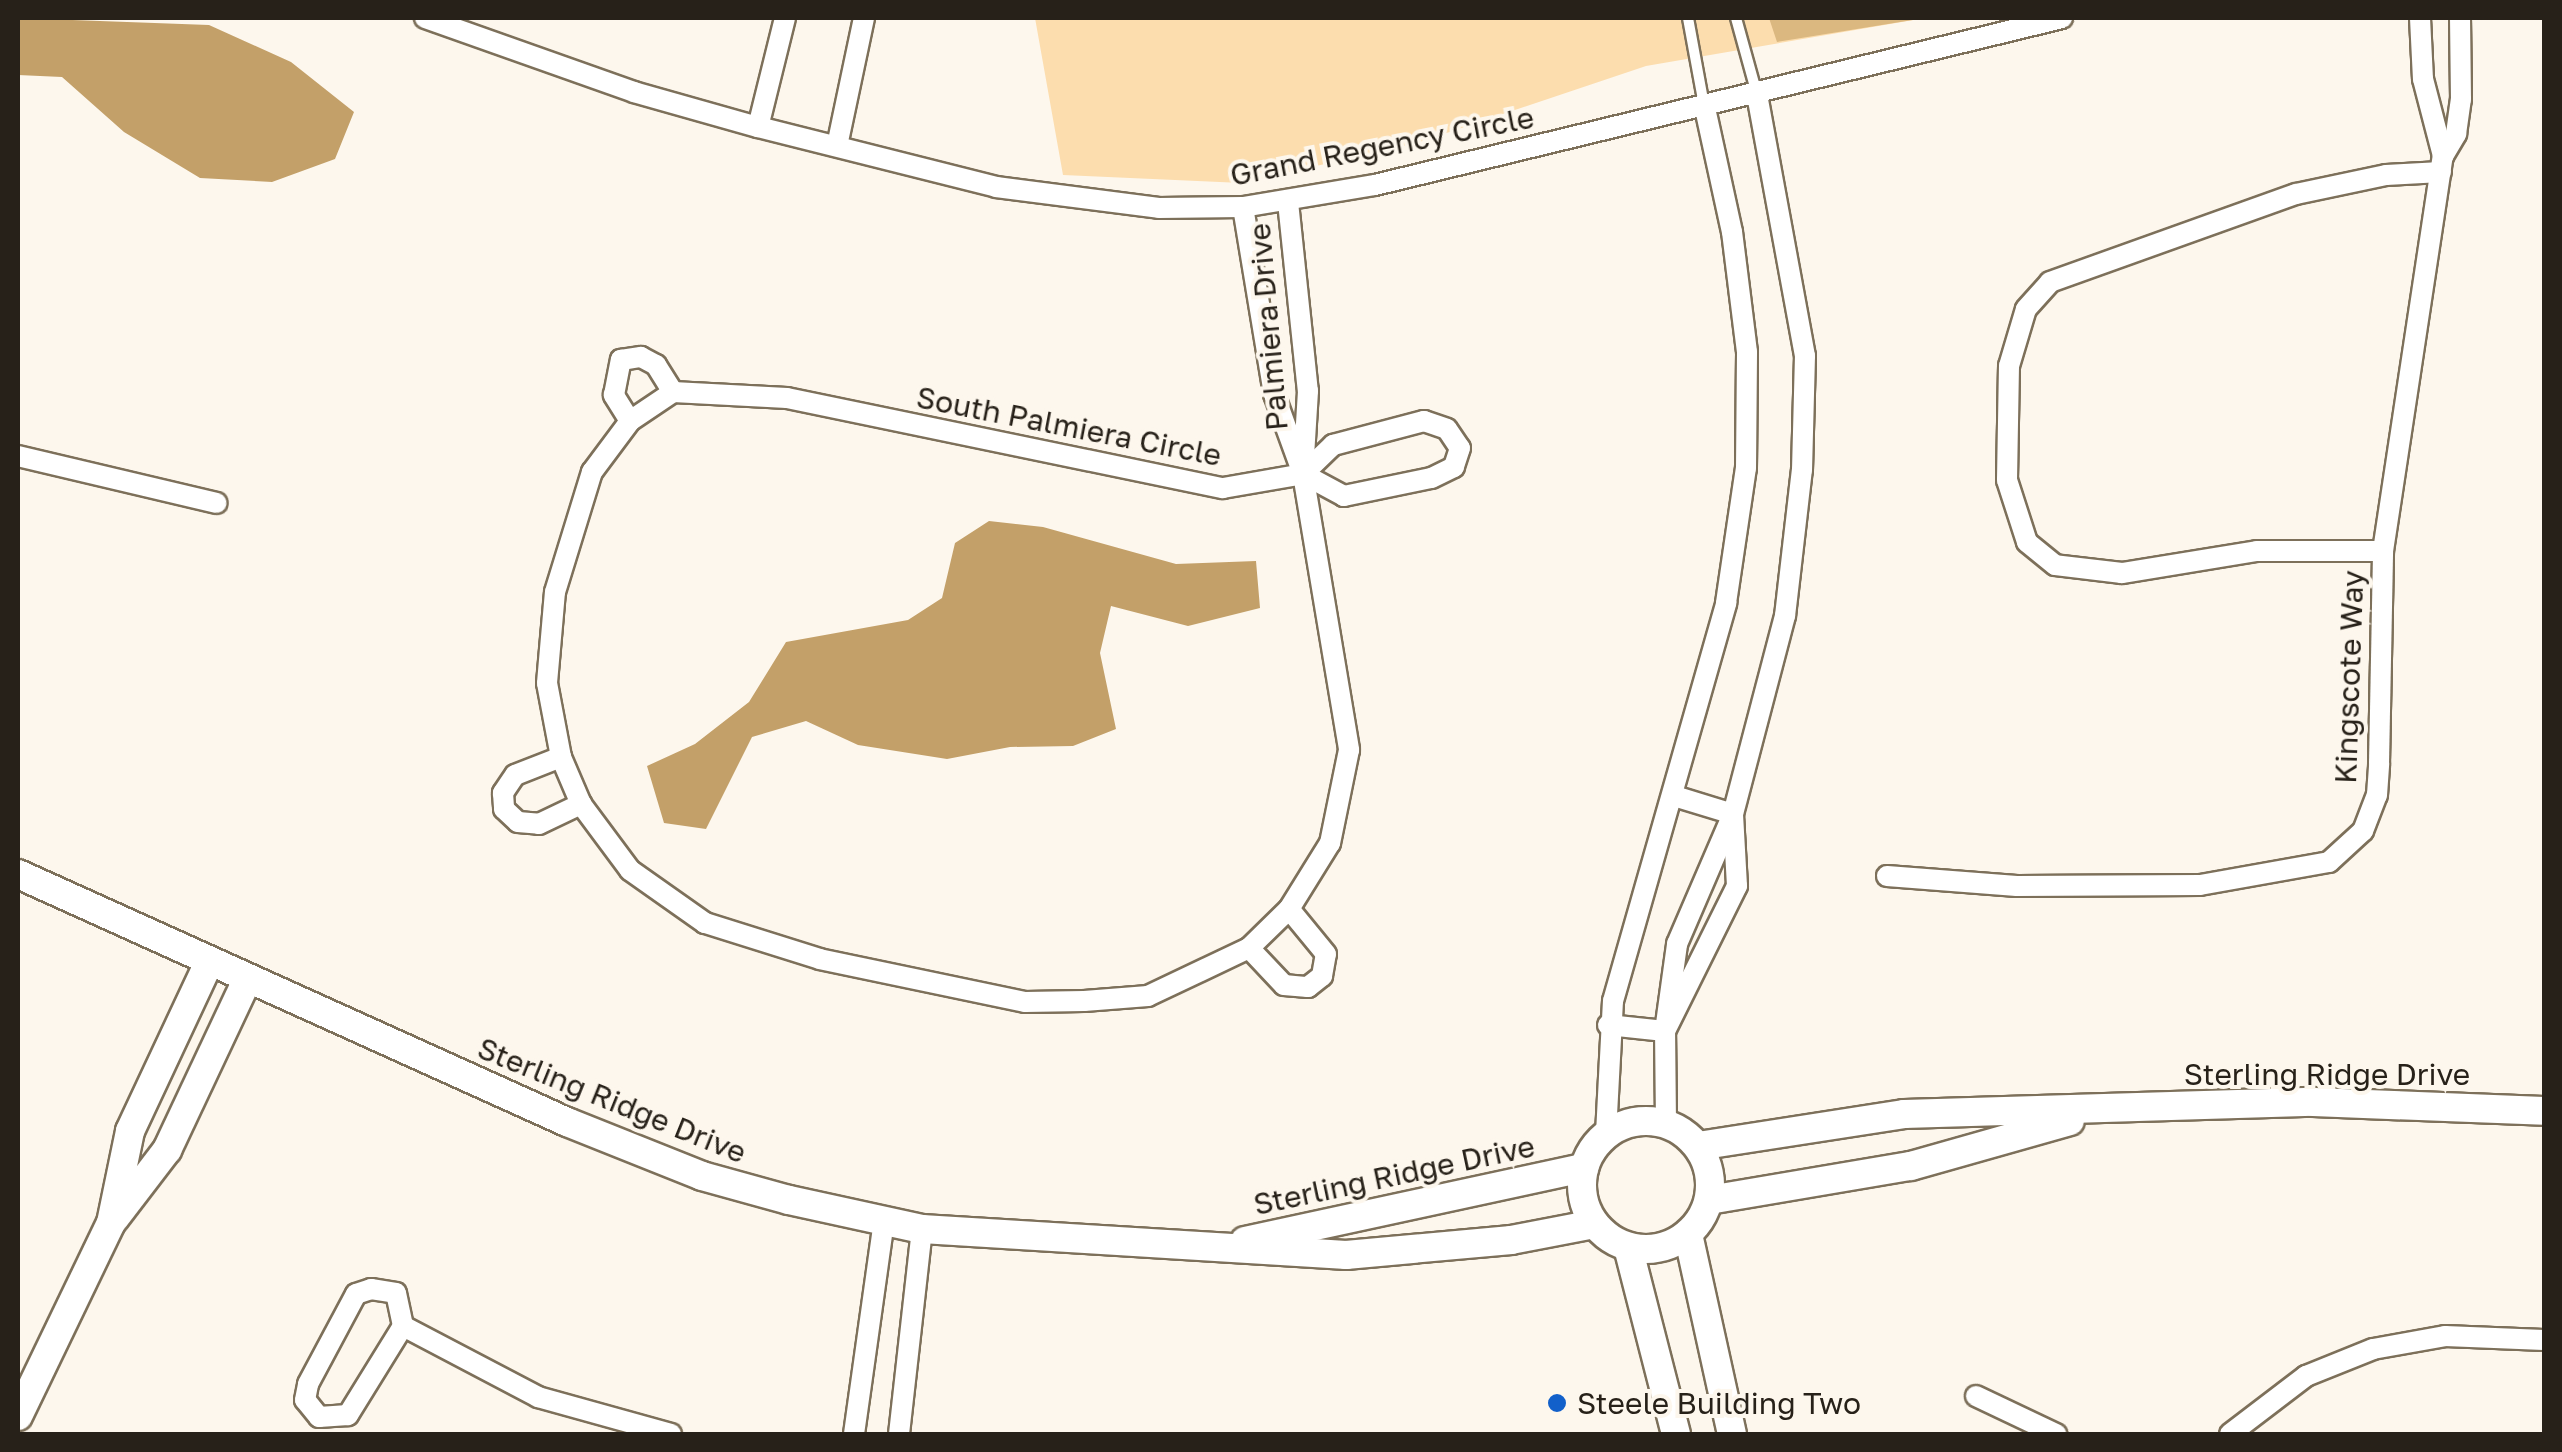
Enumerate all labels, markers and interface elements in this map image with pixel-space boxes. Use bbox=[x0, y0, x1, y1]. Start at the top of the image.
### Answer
street label: Grand Regency Circle bbox=[1227, 99, 1537, 193]
street label: Palmiera Drive bbox=[1241, 222, 1295, 432]
street label: South Palmiera Circle bbox=[913, 379, 1225, 473]
street label: Kingscote Way bbox=[2327, 570, 2371, 784]
street label: Sterling Ridge Drive bbox=[473, 1030, 751, 1170]
street label: Sterling Ridge Drive bbox=[2184, 1056, 2470, 1092]
street label: Sterling Ridge Drive bbox=[1250, 1128, 1538, 1222]
place label: Steele Building Two bbox=[1577, 1385, 1861, 1421]
marker: Steele Building Two bbox=[1546, 1392, 1568, 1414]

